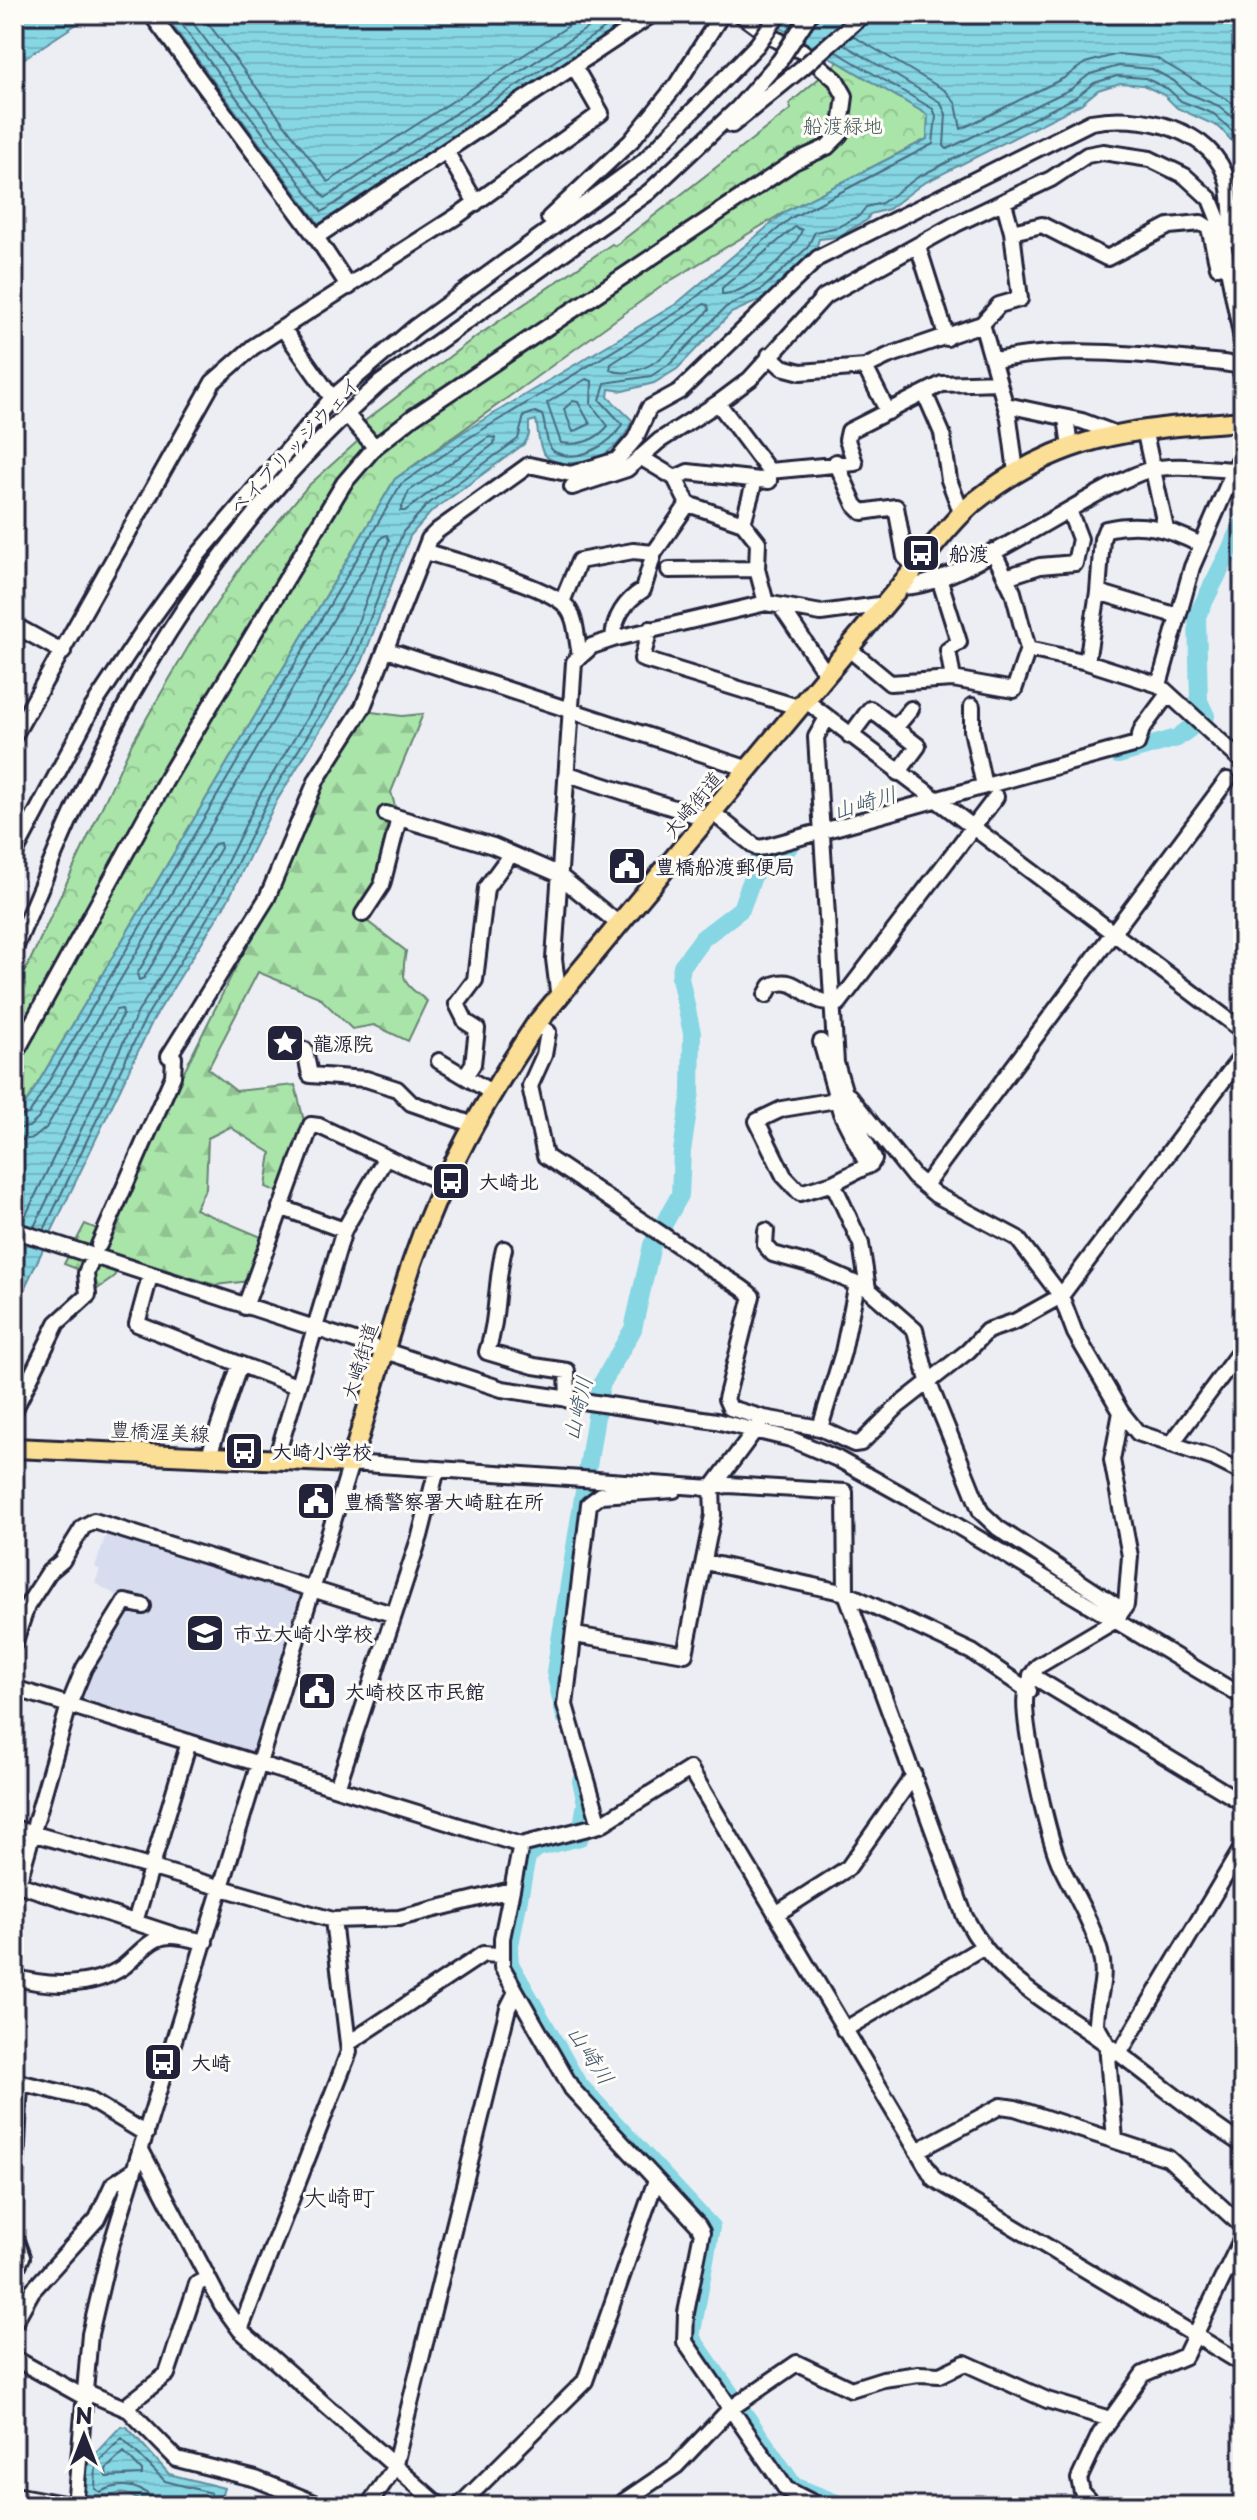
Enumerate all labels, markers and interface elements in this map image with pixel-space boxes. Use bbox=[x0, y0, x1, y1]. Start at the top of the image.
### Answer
park label: 船渡緑地 bbox=[803, 110, 883, 140]
street label: ベイブリッジウェイ bbox=[222, 369, 366, 521]
bus stop icon: 船渡 bbox=[900, 532, 942, 574]
place label: 船渡 bbox=[949, 538, 989, 568]
street label: 大崎街道 bbox=[655, 764, 729, 844]
water label: 山崎川 bbox=[828, 776, 900, 826]
public building icon: 豊橋船渡郵便局 bbox=[606, 845, 648, 887]
place label: 豊橋船渡郵便局 bbox=[655, 851, 795, 881]
place icon: 龍源院 bbox=[264, 1022, 306, 1064]
place label: 龍源院 bbox=[313, 1028, 373, 1058]
bus stop icon: 大崎北 bbox=[430, 1160, 472, 1202]
place label: 大崎北 bbox=[479, 1166, 539, 1196]
street label: 大崎街道 bbox=[333, 1318, 385, 1404]
water label: 山崎川 bbox=[552, 1372, 600, 1444]
street label: 豊橋渥美線 bbox=[109, 1413, 211, 1449]
bus stop icon: 大崎小学校 bbox=[223, 1430, 265, 1472]
place label: 大崎小学校 bbox=[272, 1436, 372, 1466]
public building icon: 豊橋警察署大崎駐在所 bbox=[295, 1480, 337, 1522]
place label: 豊橋警察署大崎駐在所 bbox=[344, 1486, 544, 1516]
school or university icon: 市立大崎小学校 bbox=[184, 1612, 226, 1654]
place label: 市立大崎小学校 bbox=[233, 1618, 373, 1648]
public building icon: 大崎校区市民館 bbox=[296, 1670, 338, 1712]
place label: 大崎校区市民館 bbox=[345, 1676, 485, 1706]
water label: 山崎川 bbox=[560, 2017, 624, 2091]
bus stop icon: 大崎 bbox=[142, 2041, 184, 2083]
place label: 大崎 bbox=[191, 2047, 231, 2077]
district label: 大崎町 bbox=[303, 2178, 375, 2214]
north arrow bbox=[44, 2396, 124, 2476]
text: N bbox=[75, 2398, 93, 2431]

